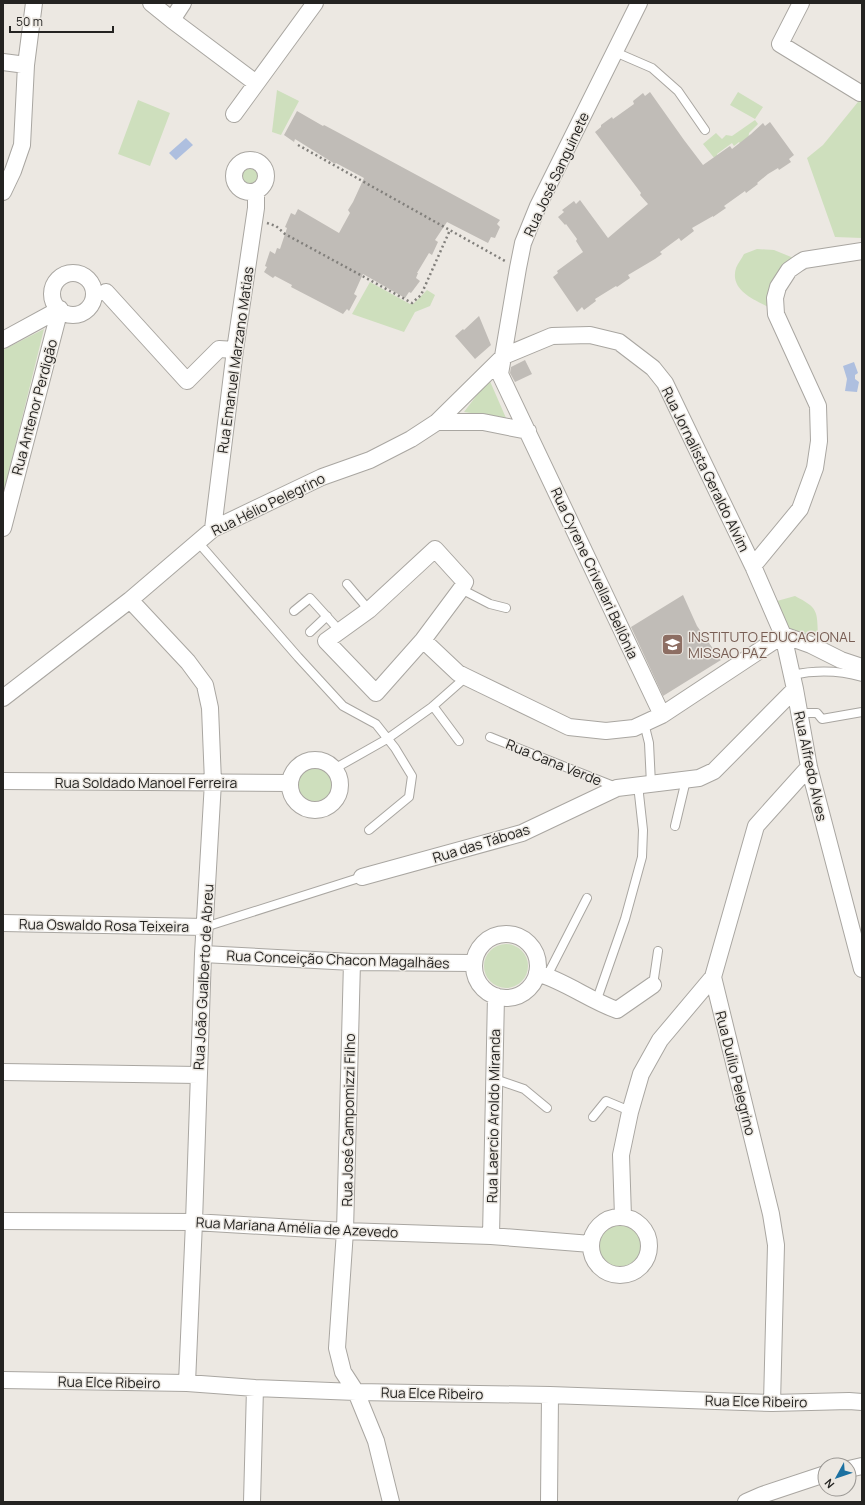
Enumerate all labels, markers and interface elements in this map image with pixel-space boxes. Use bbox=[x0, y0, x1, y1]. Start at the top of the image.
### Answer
scale bar bbox=[10, 8, 113, 34]
text: 50 m bbox=[16, 13, 43, 30]
street label: Rua José Sanguinete bbox=[519, 109, 593, 239]
street label: Rua Emanuel Marzano Matias bbox=[212, 265, 258, 455]
street label: Rua Antenor Perdigão bbox=[7, 337, 61, 477]
street label: Rua Jornalista Geraldo Alvim bbox=[658, 383, 754, 555]
street label: Rua Hélio Pelegrino bbox=[208, 468, 328, 540]
street label: Rua Cyrene Crivellari Bellônia bbox=[547, 484, 643, 662]
place label: INSTITUTO EDUCACIONAL MISSAO PAZ bbox=[688, 627, 855, 662]
school or university icon: INSTITUTO EDUCACIONAL MISSAO PAZ bbox=[660, 631, 686, 657]
street label: Rua Alfredo Alves bbox=[790, 709, 832, 823]
street label: Rua Cana Verde bbox=[503, 734, 605, 790]
street label: Rua Soldado Manoel Ferreira bbox=[55, 773, 237, 792]
street label: Rua das Táboas bbox=[430, 819, 532, 867]
street label: Rua João Gualberto de Abreu bbox=[189, 883, 217, 1071]
street label: Rua Oswaldo Rosa Teixeira bbox=[19, 914, 189, 936]
street label: Rua Conceição Chacon Magalhães bbox=[226, 946, 450, 972]
street label: Rua Duílio Pelegrino bbox=[711, 1009, 761, 1137]
street label: Rua Laercio Aroldo Miranda bbox=[482, 1029, 504, 1203]
street label: Rua José Campomizzi Filho bbox=[337, 1033, 359, 1207]
street label: Rua Mariana Amélia de Azevedo bbox=[195, 1212, 399, 1242]
street label: Rua Elce Ribeiro bbox=[58, 1372, 160, 1392]
street label: Rua Elce Ribeiro bbox=[381, 1383, 483, 1403]
street label: Rua Elce Ribeiro bbox=[705, 1391, 807, 1411]
north arrow bbox=[817, 1457, 857, 1497]
text: N bbox=[821, 1476, 837, 1492]

